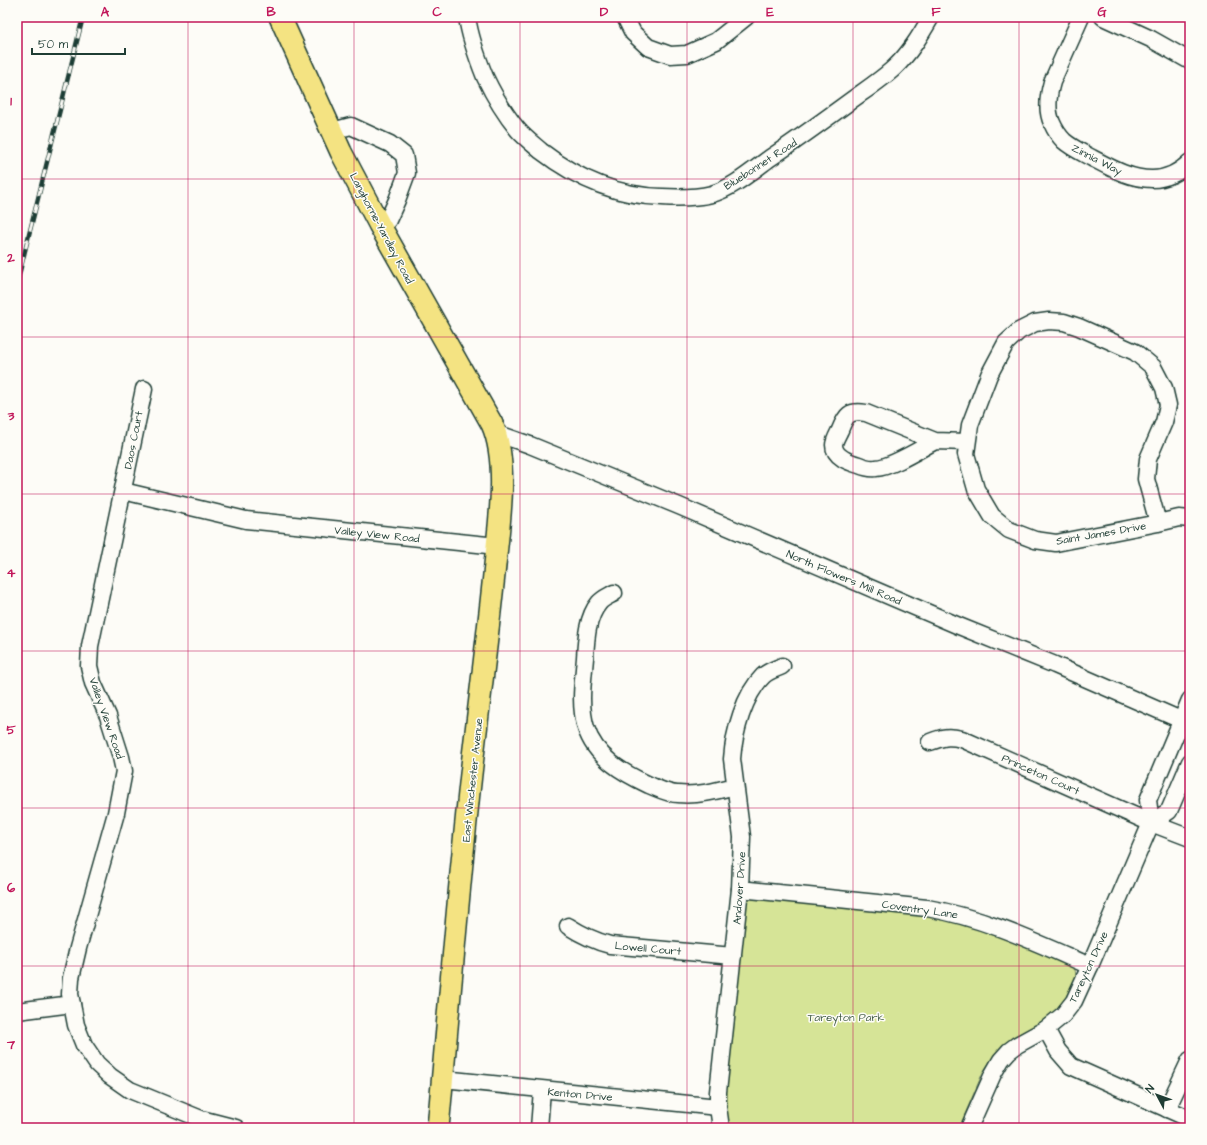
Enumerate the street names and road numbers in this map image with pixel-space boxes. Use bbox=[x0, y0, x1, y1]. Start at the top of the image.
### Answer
street label: Bluebonnet Road bbox=[721, 135, 800, 194]
street label: Zinnia Way bbox=[1068, 140, 1125, 179]
street label: Langhorne-Yardley Road bbox=[345, 170, 417, 287]
street label: Daos Court bbox=[121, 409, 147, 470]
street label: Saint James Drive bbox=[1055, 518, 1147, 549]
street label: Valley View Road bbox=[334, 523, 421, 547]
street label: North Flowers Mill Road bbox=[784, 546, 904, 609]
street label: Valley View Road bbox=[85, 675, 128, 762]
street label: East Winchester Avenue bbox=[459, 717, 486, 843]
street label: Princeton Court bbox=[999, 751, 1083, 799]
street label: Andover Drive bbox=[729, 851, 750, 925]
street label: Coventry Lane bbox=[881, 897, 959, 923]
street label: Tareyton Drive bbox=[1065, 929, 1113, 1006]
street label: Lowell Court bbox=[614, 938, 682, 959]
street label: Kenton Drive bbox=[547, 1084, 613, 1105]

